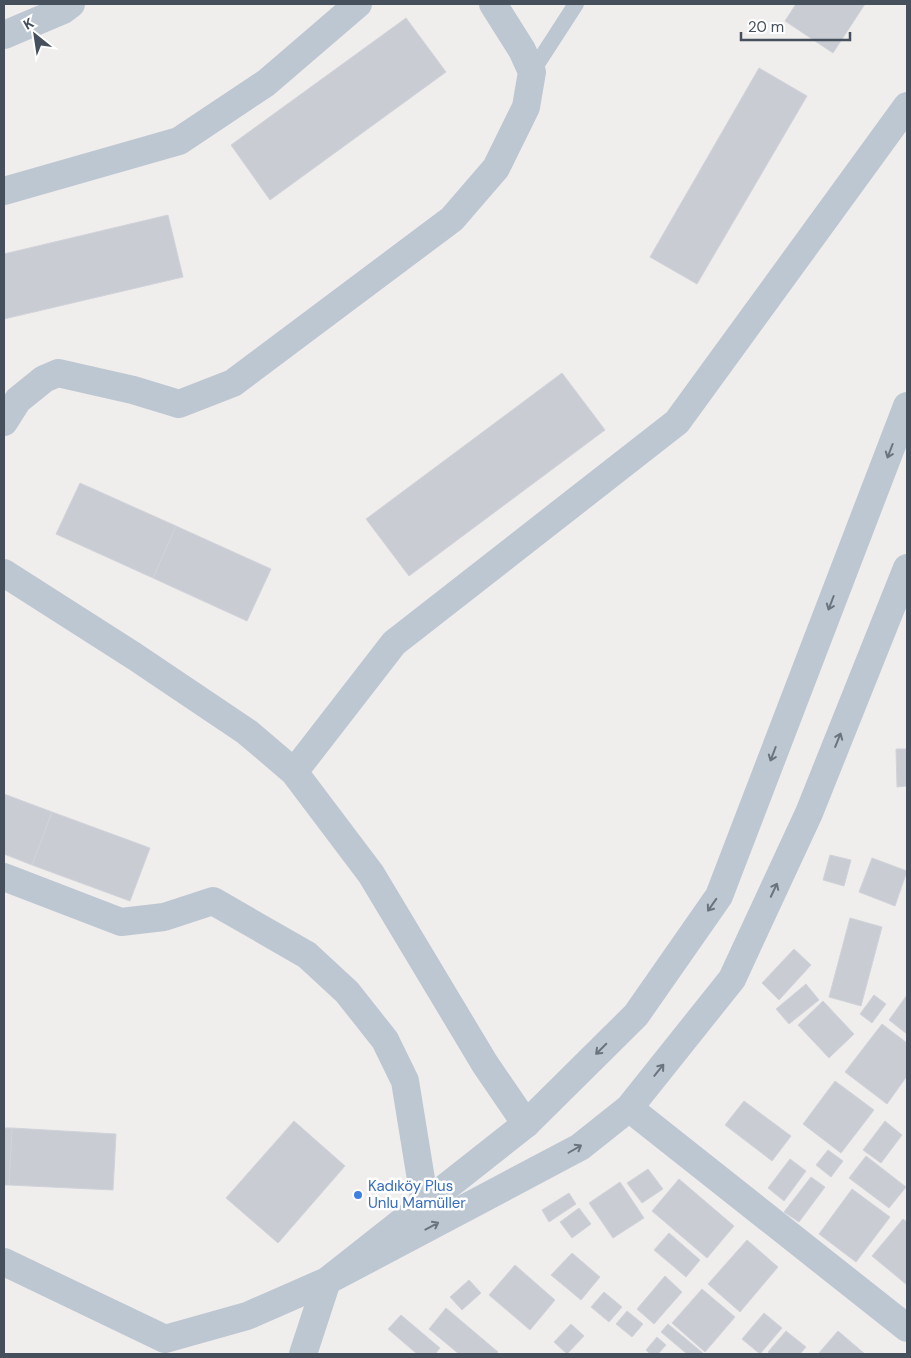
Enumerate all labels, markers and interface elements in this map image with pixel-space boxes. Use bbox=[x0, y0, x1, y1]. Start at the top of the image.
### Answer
north arrow bbox=[10, 10, 60, 60]
scale bar bbox=[741, 10, 850, 42]
text: K bbox=[20, 14, 37, 34]
text: 20 m bbox=[748, 17, 784, 37]
one-way arrow bbox=[885, 443, 894, 458]
one-way arrow bbox=[826, 595, 836, 610]
one-way arrow bbox=[834, 733, 843, 749]
one-way arrow bbox=[768, 746, 777, 762]
one-way arrow bbox=[769, 882, 779, 897]
one-way arrow bbox=[707, 898, 717, 912]
one-way arrow bbox=[595, 1043, 607, 1056]
one-way arrow bbox=[654, 1064, 665, 1077]
one-way arrow bbox=[568, 1144, 582, 1154]
place label: Kadıköy Plus Unlu Mamüller bbox=[368, 1176, 466, 1213]
marker: Kadıköy Plus Unlu Mamüller bbox=[352, 1189, 364, 1201]
one-way arrow bbox=[424, 1221, 439, 1230]

